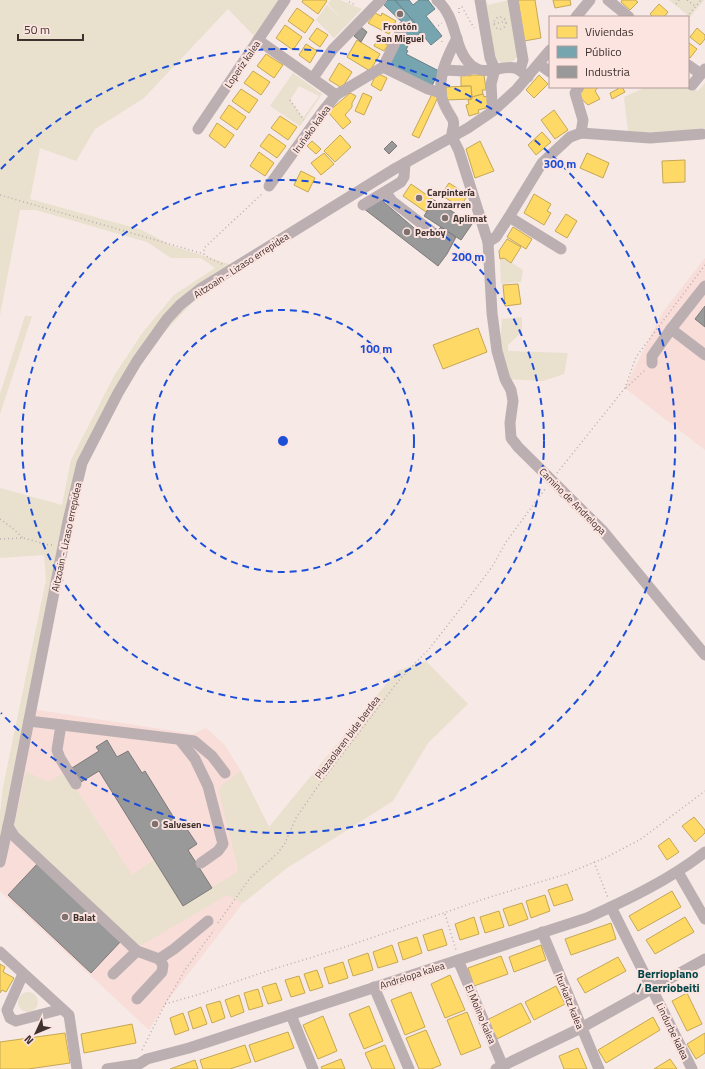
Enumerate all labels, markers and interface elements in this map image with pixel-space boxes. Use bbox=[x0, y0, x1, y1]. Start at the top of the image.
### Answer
marker: Frontón San Miguel bbox=[395, 9, 405, 19]
scale bar bbox=[18, 16, 83, 42]
legend bbox=[549, 16, 689, 88]
place label: Frontón San Miguel bbox=[376, 19, 424, 46]
text: 50 m bbox=[24, 20, 50, 39]
text: Viviendas bbox=[585, 22, 634, 41]
street label: Loperiz kalea bbox=[221, 37, 264, 91]
text: Público bbox=[585, 42, 622, 61]
text: Industria bbox=[585, 62, 630, 81]
street label: Iruñeko kalea bbox=[289, 102, 334, 156]
text: 300 m bbox=[544, 154, 576, 173]
place label: Carpintería Zunzarren bbox=[427, 185, 475, 212]
marker: Carpintería Zunzarren bbox=[414, 193, 424, 203]
place label: Aplimat bbox=[453, 211, 487, 226]
marker: Aplimat bbox=[440, 213, 450, 223]
place label: Perboy bbox=[415, 225, 445, 240]
marker: Perboy bbox=[402, 227, 412, 237]
street label: Aitzoain - Lizaso errepidea bbox=[191, 229, 292, 302]
text: 200 m bbox=[452, 247, 484, 266]
text: 100 m bbox=[360, 339, 392, 358]
centre of rings bbox=[276, 434, 290, 448]
street label: Camino de Andrelopa bbox=[536, 464, 610, 538]
street label: Aitzoain - Lizaso errepidea bbox=[48, 481, 85, 593]
street label: Plazaolaren bide berdea bbox=[311, 693, 384, 782]
place label: Salvesen bbox=[163, 817, 202, 832]
marker: Salvesen bbox=[150, 819, 160, 829]
place label: Balat bbox=[73, 910, 96, 925]
marker: Balat bbox=[60, 912, 70, 922]
street label: Andrelopa kalea bbox=[378, 958, 446, 993]
district label: Berrioplano / Berriobeiti bbox=[636, 964, 700, 997]
street label: Iturkaitz kalea bbox=[552, 971, 588, 1031]
street label: El Molino kalea bbox=[461, 982, 500, 1046]
street label: Lindurbe kalea bbox=[652, 1000, 693, 1062]
north arrow bbox=[16, 1013, 56, 1053]
text: N bbox=[20, 1032, 37, 1048]

